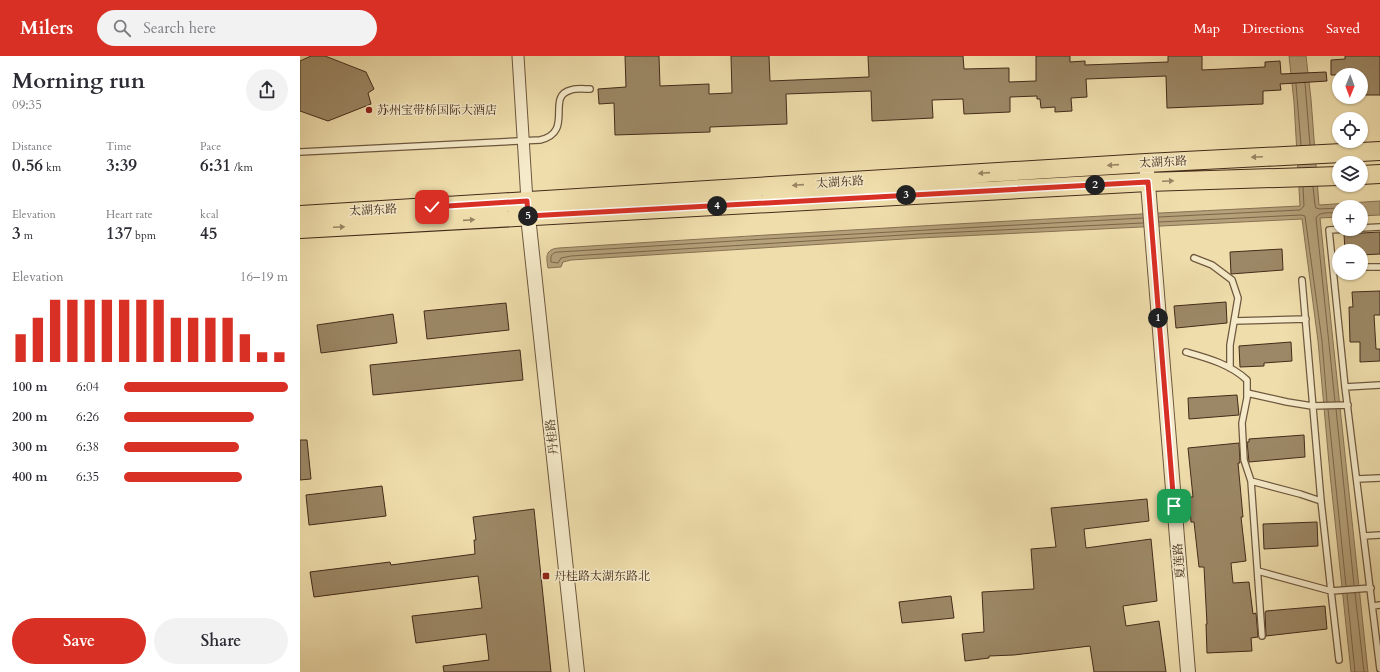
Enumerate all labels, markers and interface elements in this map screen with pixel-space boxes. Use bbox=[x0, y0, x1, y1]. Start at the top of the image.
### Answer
search box bbox=[97, 10, 377, 46]
text: Milers bbox=[20, 15, 73, 41]
icon: search bbox=[111, 17, 133, 39]
text: Search here bbox=[143, 18, 216, 38]
text: Map bbox=[1194, 19, 1220, 38]
text: Directions bbox=[1242, 19, 1304, 38]
text: Saved bbox=[1326, 19, 1360, 38]
text: Morning run bbox=[12, 66, 145, 96]
north arrow bbox=[1332, 68, 1368, 104]
map controls bbox=[1332, 68, 1368, 280]
button: share bbox=[246, 69, 288, 111]
text: 09:35 bbox=[12, 96, 42, 114]
place label: 苏州宝带桥国际大酒店 bbox=[377, 102, 497, 118]
marker: 苏州宝带桥国际大酒店 bbox=[364, 105, 374, 115]
button: locate bbox=[1332, 112, 1368, 148]
text: Distance bbox=[12, 139, 52, 154]
text: Time bbox=[106, 139, 131, 154]
text: Pace bbox=[200, 139, 221, 154]
street label: 太湖东路 bbox=[1139, 153, 1187, 171]
one-way arrow bbox=[1251, 153, 1263, 160]
text: 0.56 bbox=[12, 154, 43, 177]
text: 3:39 bbox=[106, 154, 137, 177]
text: 6:31 bbox=[200, 154, 231, 177]
button: layers bbox=[1332, 156, 1368, 192]
text: km bbox=[43, 160, 61, 175]
text: /km bbox=[231, 160, 253, 175]
one-way arrow bbox=[1106, 162, 1119, 168]
one-way arrow bbox=[977, 170, 990, 176]
street label: 太湖东路 bbox=[815, 172, 865, 192]
pin: 2 bbox=[1085, 175, 1105, 195]
text: 2 bbox=[1092, 177, 1098, 192]
one-way arrow bbox=[1162, 178, 1174, 185]
one-way arrow bbox=[792, 181, 804, 188]
pin: 3 bbox=[896, 185, 916, 205]
text: 3 bbox=[903, 187, 909, 202]
pin bbox=[415, 190, 449, 224]
icon: check bbox=[421, 196, 443, 218]
pin: 4 bbox=[707, 196, 727, 216]
text: 4 bbox=[714, 198, 720, 213]
button: + bbox=[1332, 200, 1368, 236]
street label: 太湖东路 bbox=[349, 201, 397, 219]
pin: 5 bbox=[518, 206, 538, 226]
text: Elevation bbox=[12, 207, 56, 222]
text: Heart rate bbox=[106, 207, 153, 222]
text: kcal bbox=[200, 207, 218, 222]
text: 5 bbox=[525, 208, 531, 223]
one-way arrow bbox=[463, 217, 475, 224]
text: 3 bbox=[12, 222, 21, 245]
text: 137 bbox=[106, 222, 132, 245]
text: 45 bbox=[200, 222, 217, 245]
one-way arrow bbox=[333, 224, 345, 231]
text: m bbox=[21, 228, 33, 243]
text: bpm bbox=[132, 228, 156, 243]
button: − bbox=[1332, 244, 1368, 280]
text: Elevation bbox=[12, 268, 64, 286]
text: 16–19 m bbox=[240, 268, 288, 286]
pin: 1 bbox=[1148, 308, 1168, 328]
text: 1 bbox=[1155, 310, 1161, 325]
text: 100 m bbox=[12, 378, 47, 396]
text: 6:04 bbox=[76, 378, 99, 396]
text: 200 m bbox=[12, 408, 47, 426]
text: 6:26 bbox=[76, 408, 99, 426]
street label: 丹桂路 bbox=[542, 418, 562, 456]
text: 300 m bbox=[12, 438, 47, 456]
text: 6:38 bbox=[76, 438, 99, 456]
text: 400 m bbox=[12, 468, 47, 486]
text: 6:35 bbox=[76, 468, 99, 486]
pin bbox=[1157, 489, 1191, 523]
icon: arrive bbox=[1163, 495, 1185, 517]
street label: 夏莲路 bbox=[1169, 542, 1189, 580]
place label: 丹桂路太湖东路北 bbox=[554, 568, 650, 584]
marker: 丹桂路太湖东路北 bbox=[541, 571, 551, 581]
button: Save bbox=[12, 618, 146, 664]
button: Share bbox=[154, 618, 288, 664]

